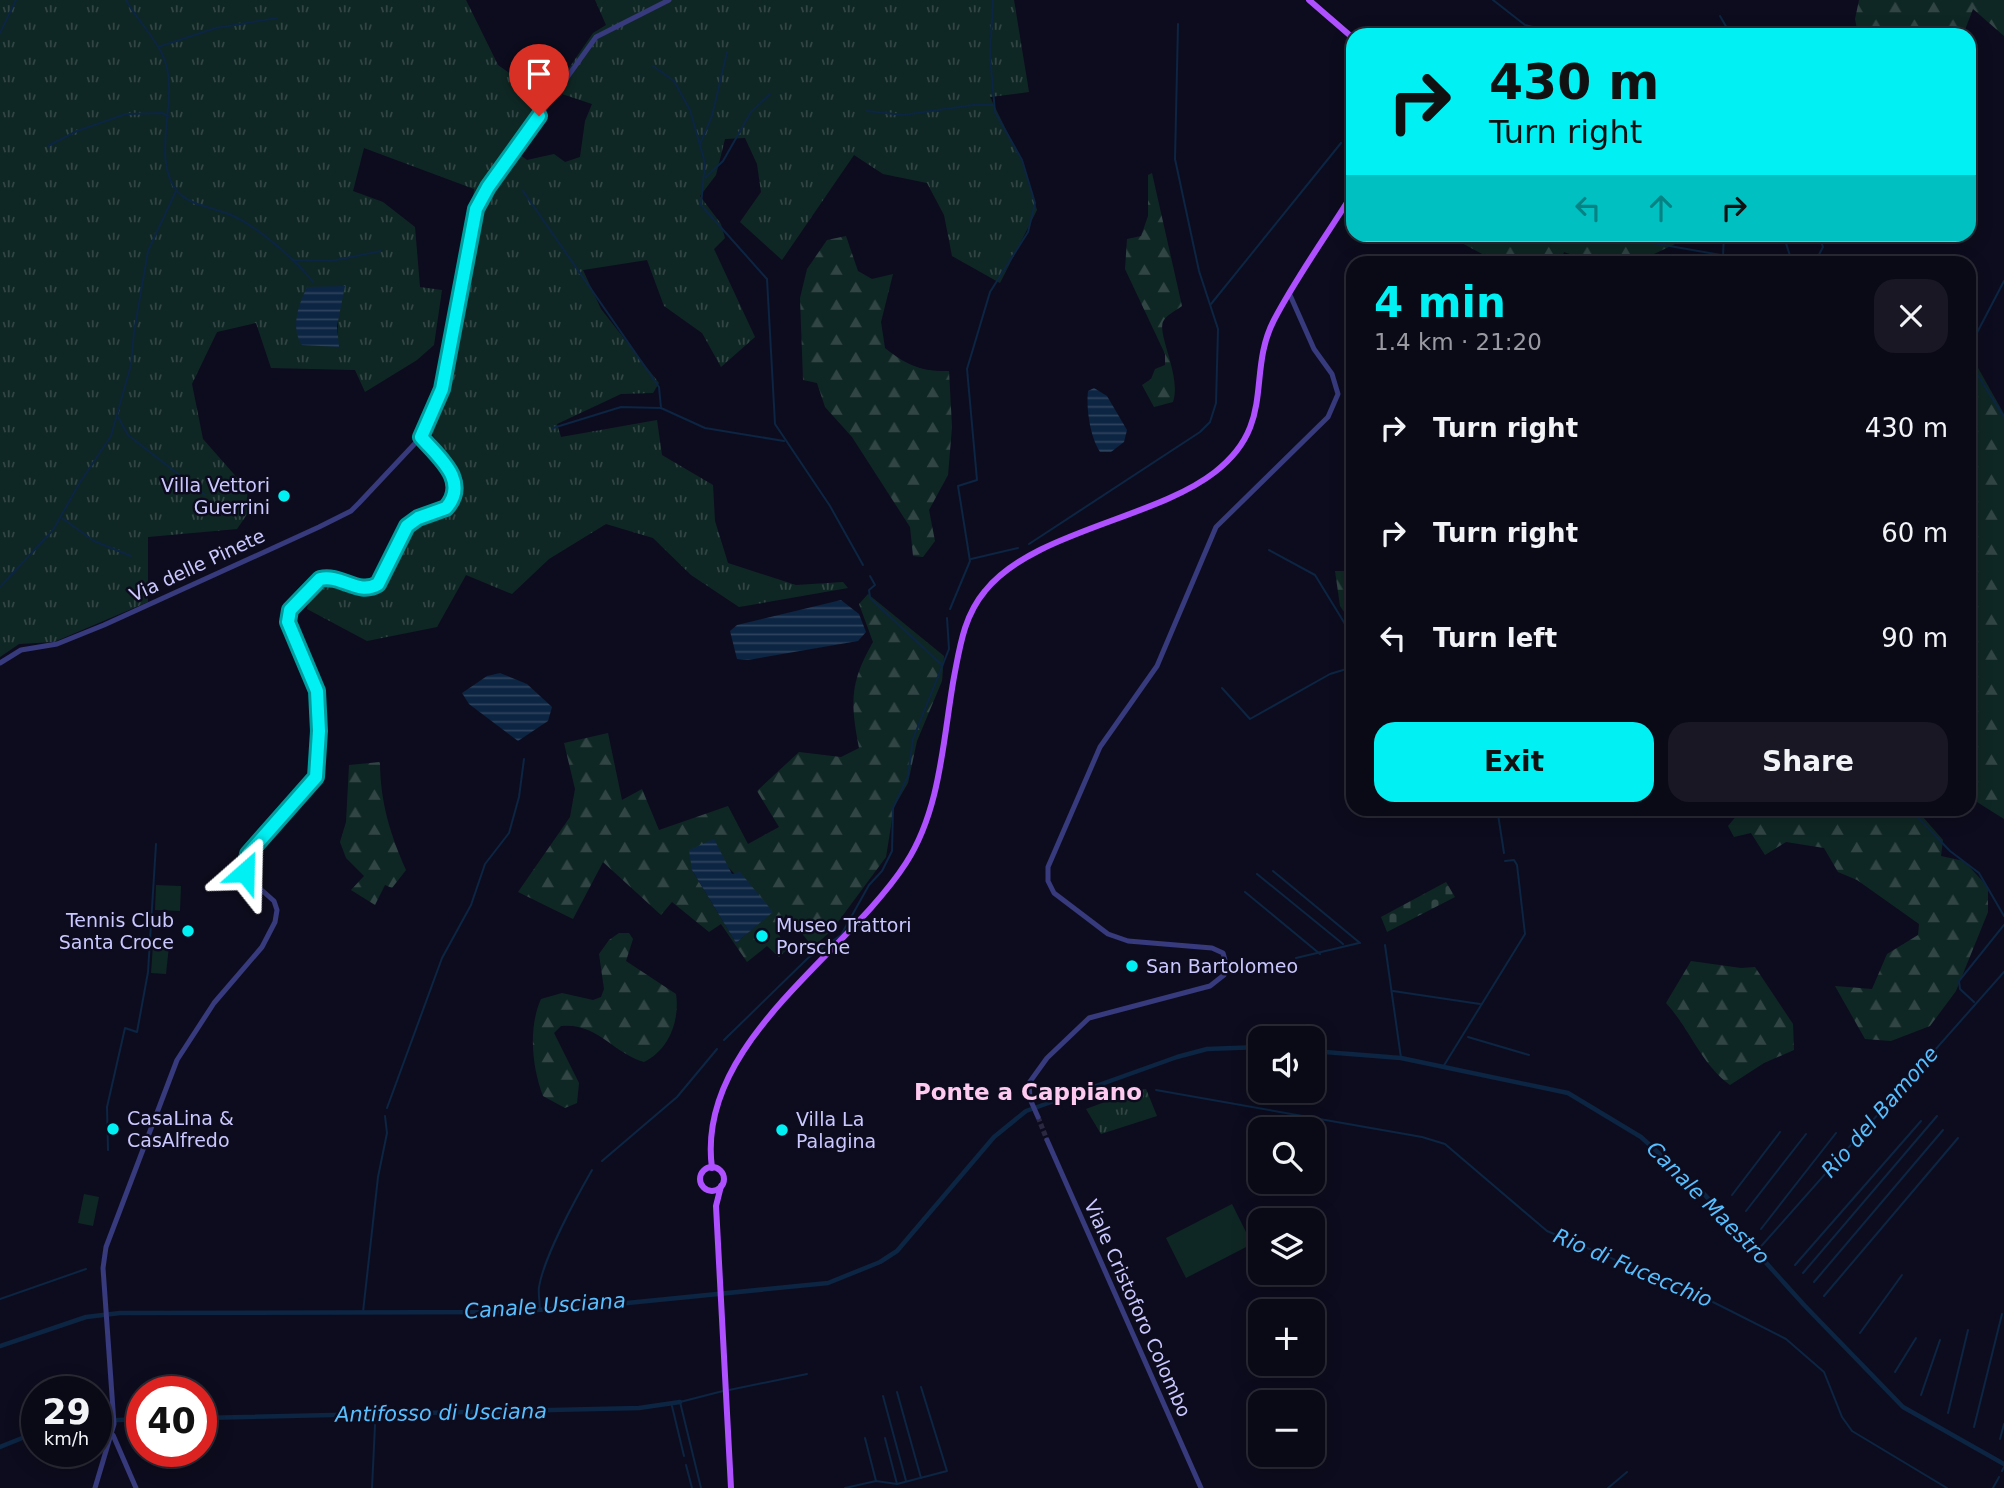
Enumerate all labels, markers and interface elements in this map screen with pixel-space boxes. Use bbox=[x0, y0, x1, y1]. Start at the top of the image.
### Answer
pin bbox=[509, 44, 569, 116]
text: 430 m bbox=[1489, 54, 1659, 111]
icon: arrive bbox=[520, 55, 558, 93]
icon: right bbox=[1374, 56, 1465, 147]
text: Turn right bbox=[1489, 113, 1642, 151]
icon: left bbox=[1569, 189, 1607, 227]
icon: ahead bbox=[1642, 189, 1680, 227]
icon: right bbox=[1715, 189, 1753, 227]
text: 4 min bbox=[1374, 278, 1506, 327]
button: close bbox=[1874, 279, 1948, 353]
text: 1.4 km · 21:20 bbox=[1374, 329, 1542, 355]
icon: right bbox=[1374, 409, 1412, 447]
text: Turn right bbox=[1433, 413, 1578, 443]
text: 430 m bbox=[1865, 413, 1948, 443]
place label: Villa Vettori Guerrini bbox=[161, 474, 270, 518]
marker: Villa Vettori Guerrini bbox=[276, 488, 292, 504]
icon: right bbox=[1374, 514, 1412, 552]
text: Turn right bbox=[1433, 518, 1578, 548]
text: 60 m bbox=[1881, 518, 1948, 548]
street label: Via delle Pinete bbox=[126, 524, 268, 606]
icon: left bbox=[1374, 619, 1412, 657]
text: Turn left bbox=[1433, 623, 1557, 653]
text: 90 m bbox=[1881, 623, 1948, 653]
button: Exit bbox=[1374, 722, 1654, 802]
button: Share bbox=[1668, 722, 1948, 802]
position arrow bbox=[208, 835, 282, 909]
place label: Tennis Club Santa Croce bbox=[59, 909, 174, 953]
place label: Museo Trattori Porsche bbox=[776, 914, 912, 958]
marker: Tennis Club Santa Croce bbox=[180, 923, 196, 939]
marker: Museo Trattori Porsche bbox=[754, 928, 770, 944]
place label: San Bartolomeo bbox=[1146, 955, 1298, 977]
marker: San Bartolomeo bbox=[1124, 958, 1140, 974]
map controls bbox=[1248, 1026, 1325, 1467]
button: sound bbox=[1248, 1026, 1325, 1103]
water label: Rio del Bamone bbox=[1817, 1042, 1943, 1182]
district label: Ponte a Cappiano bbox=[914, 1079, 1142, 1105]
place label: CasaLina & CasAlfredo bbox=[127, 1107, 234, 1151]
place label: Villa La Palagina bbox=[796, 1108, 876, 1152]
button: search bbox=[1248, 1117, 1325, 1194]
marker: CasaLina & CasAlfredo bbox=[105, 1121, 121, 1137]
marker: Villa La Palagina bbox=[774, 1122, 790, 1138]
water label: Canale Maestro bbox=[1642, 1137, 1774, 1269]
street label: Viale Cristoforo Colombo bbox=[1080, 1196, 1196, 1420]
button: layers bbox=[1248, 1208, 1325, 1285]
water label: Rio di Fucecchio bbox=[1550, 1224, 1716, 1312]
water label: Canale Usciana bbox=[463, 1288, 627, 1324]
button: + bbox=[1248, 1299, 1325, 1376]
speed limit sign: 40 bbox=[126, 1376, 217, 1467]
button: − bbox=[1248, 1390, 1325, 1467]
text: 29 bbox=[42, 1392, 91, 1432]
water label: Antifosso di Usciana bbox=[333, 1399, 547, 1427]
text: km/h bbox=[44, 1428, 89, 1449]

